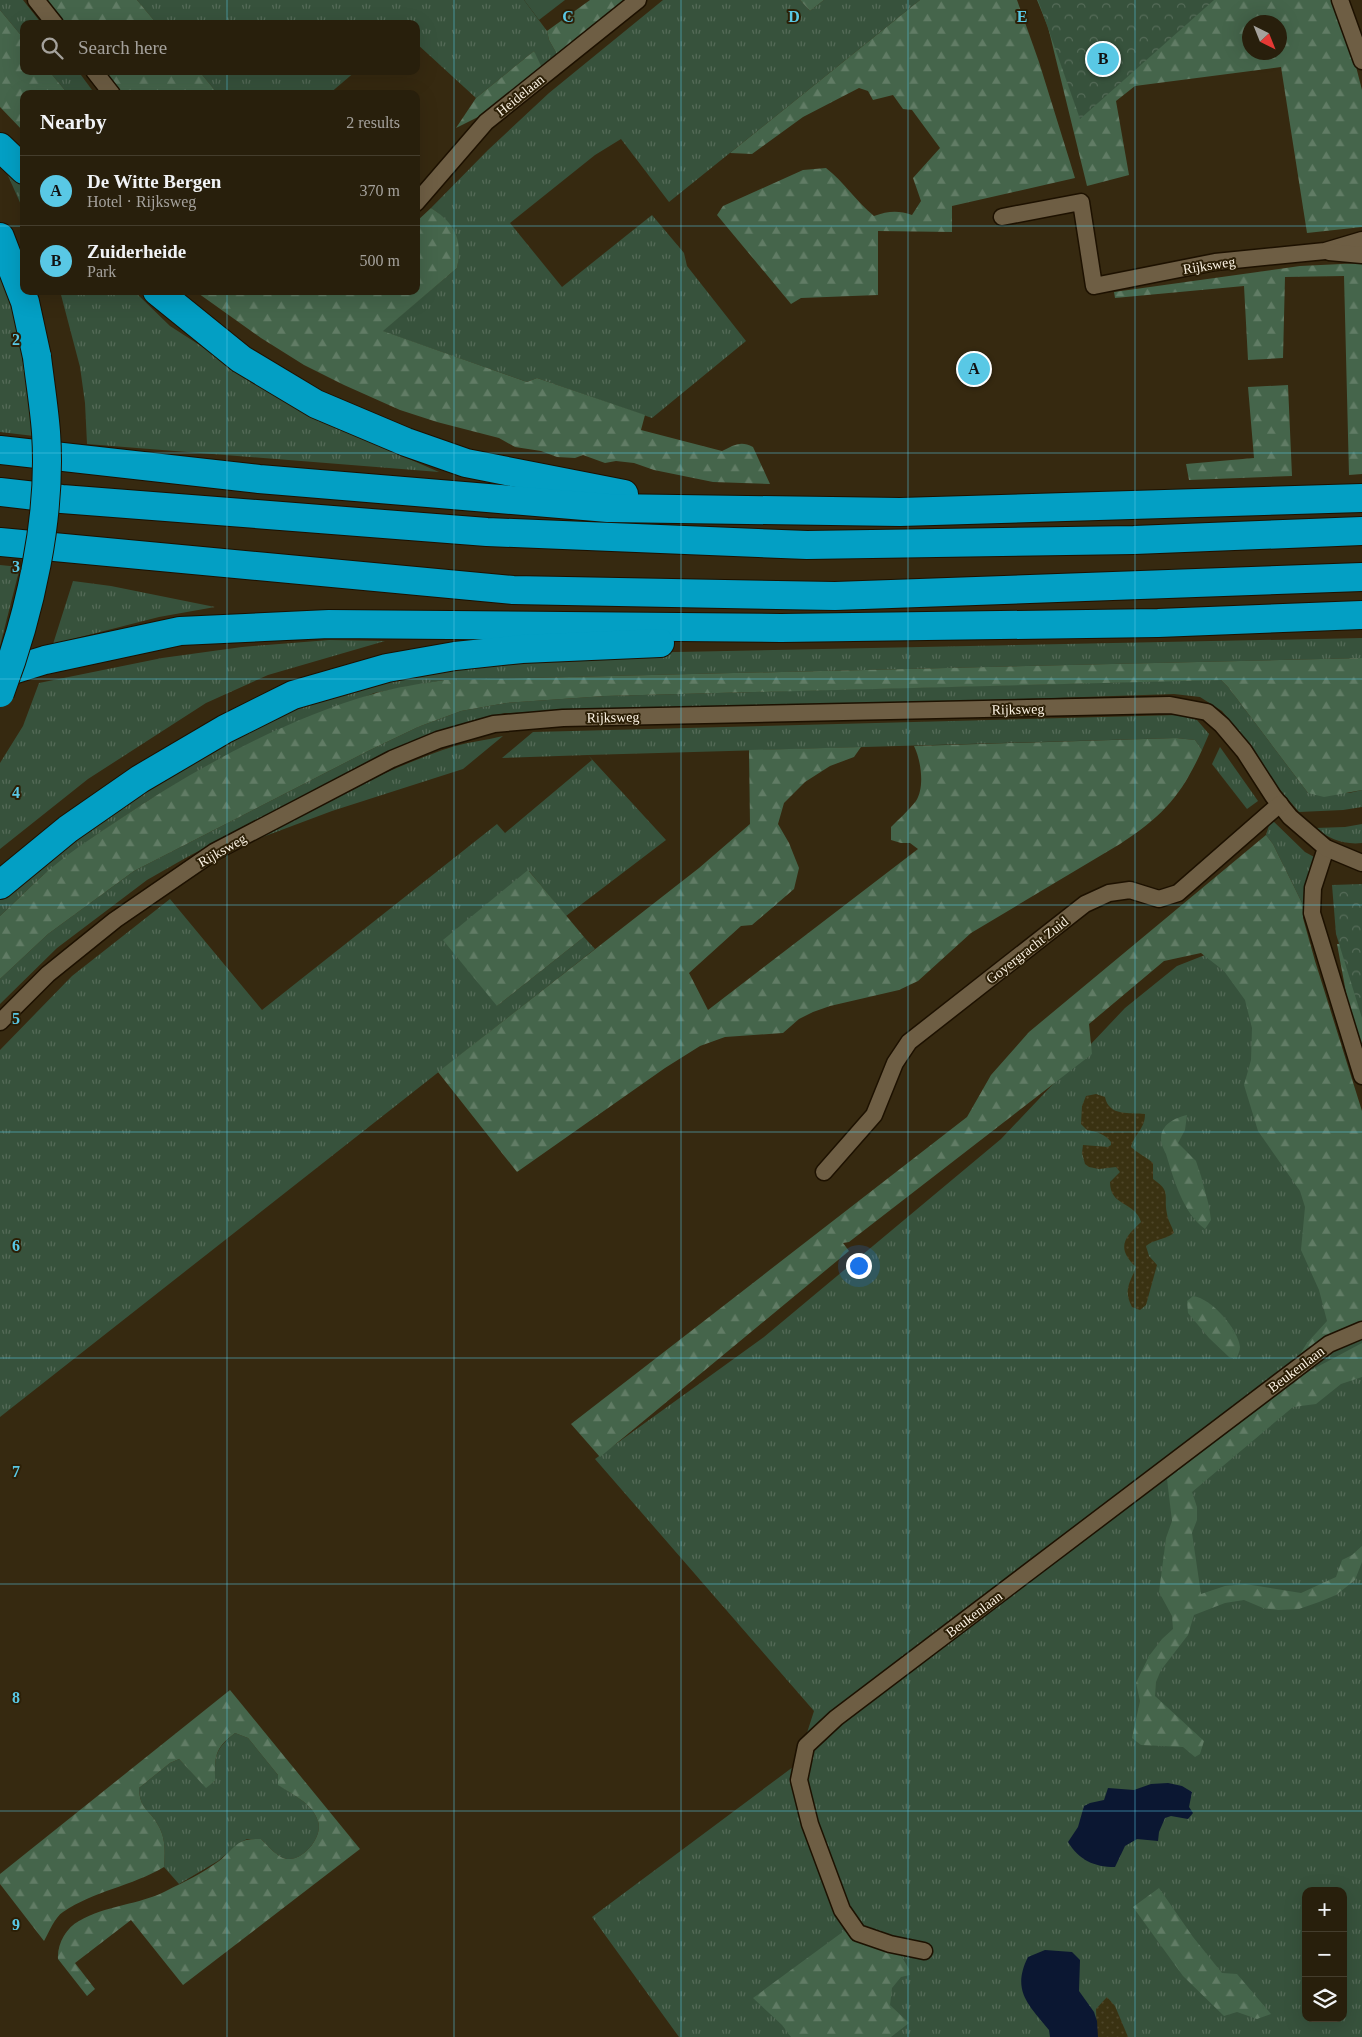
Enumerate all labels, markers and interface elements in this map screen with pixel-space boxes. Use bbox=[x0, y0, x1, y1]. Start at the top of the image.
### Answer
text: C bbox=[562, 8, 574, 25]
text: D bbox=[788, 8, 800, 25]
text: E bbox=[1017, 8, 1027, 25]
north arrow bbox=[1242, 15, 1287, 60]
search box bbox=[20, 20, 420, 75]
icon: search bbox=[38, 34, 66, 62]
text: Search here bbox=[78, 37, 167, 58]
pin: B bbox=[1087, 40, 1119, 78]
street label: Heidelaan bbox=[494, 72, 547, 119]
text: Nearby bbox=[40, 110, 107, 134]
text: 2 results bbox=[346, 114, 400, 131]
text: De Witte Bergen bbox=[87, 171, 221, 192]
text: A bbox=[50, 182, 62, 199]
text: 370 m bbox=[360, 182, 400, 199]
text: Hotel · Rijksweg bbox=[87, 193, 196, 210]
text: Zuiderheide bbox=[87, 241, 186, 262]
text: B bbox=[51, 252, 61, 269]
text: 500 m bbox=[360, 252, 400, 269]
street label: Rijksweg bbox=[1182, 254, 1236, 277]
text: Park bbox=[87, 263, 116, 280]
text: 2 bbox=[12, 331, 20, 348]
pin: A bbox=[958, 350, 990, 388]
text: 3 bbox=[12, 558, 20, 575]
street label: Rijksweg bbox=[991, 702, 1045, 717]
street label: Rijksweg bbox=[586, 710, 640, 725]
text: 4 bbox=[12, 784, 20, 801]
street label: Rijksweg bbox=[196, 831, 249, 870]
street label: Goyergracht Zuid bbox=[983, 914, 1071, 987]
text: 5 bbox=[12, 1010, 20, 1027]
text: 6 bbox=[12, 1237, 20, 1254]
your location bbox=[846, 1253, 872, 1279]
street label: Beukenlaan bbox=[1265, 1344, 1327, 1395]
text: 7 bbox=[12, 1463, 20, 1480]
street label: Beukenlaan bbox=[943, 1589, 1005, 1640]
text: 8 bbox=[12, 1689, 20, 1706]
map controls bbox=[1302, 1887, 1347, 2022]
button: + bbox=[1302, 1887, 1347, 1932]
text: 9 bbox=[12, 1916, 20, 1933]
button: − bbox=[1302, 1932, 1347, 1977]
button: layers bbox=[1302, 1977, 1347, 2022]

